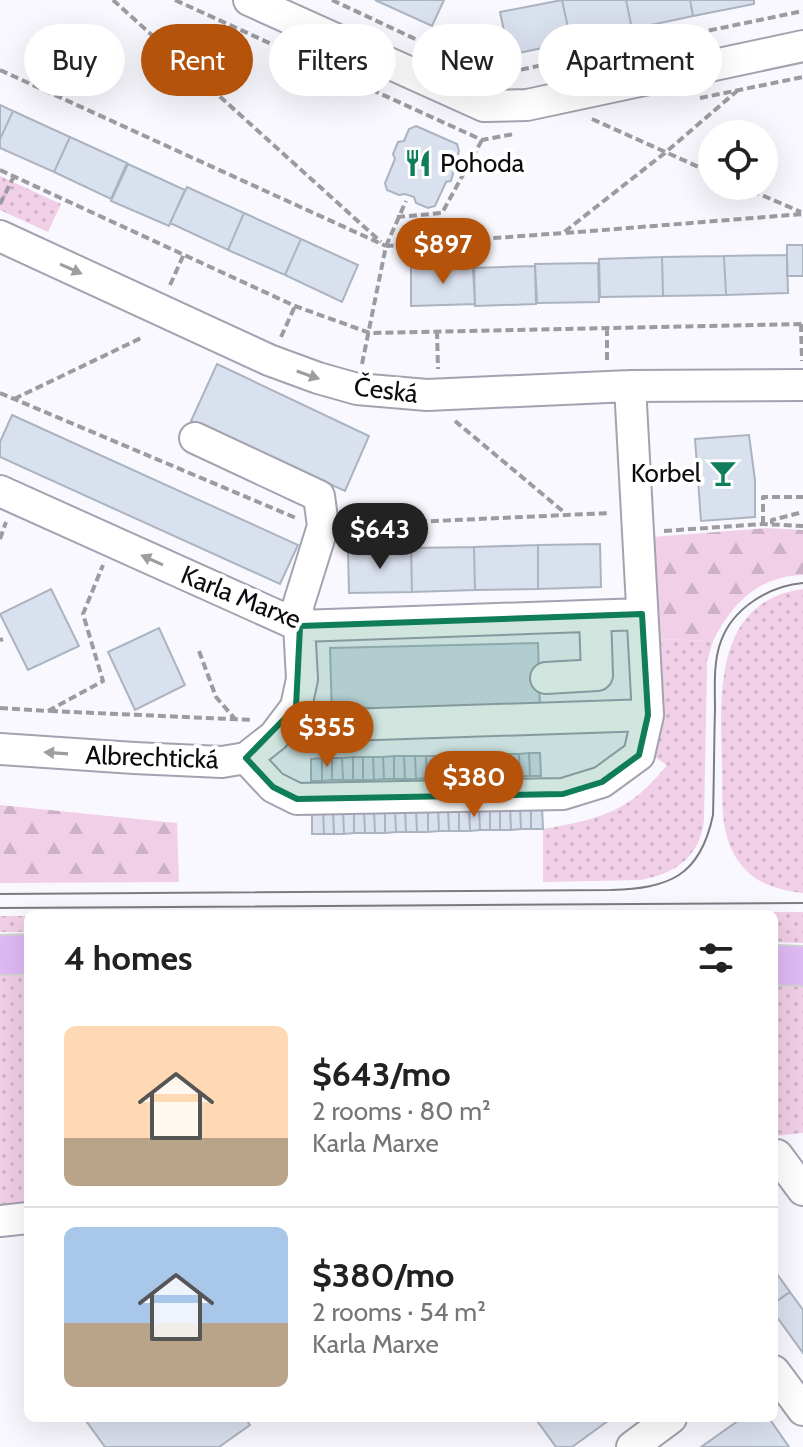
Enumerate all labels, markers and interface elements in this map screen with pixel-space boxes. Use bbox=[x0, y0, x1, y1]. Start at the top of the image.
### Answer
chip: Buy bbox=[24, 24, 125, 96]
chip: Rent bbox=[141, 24, 253, 96]
chip: Filters bbox=[269, 24, 396, 96]
chip: New bbox=[412, 24, 522, 96]
chip: Apartment bbox=[538, 24, 722, 96]
map controls bbox=[698, 120, 778, 200]
button: locate bbox=[698, 120, 778, 200]
place label: Pohoda bbox=[440, 147, 525, 179]
restaurant icon: Pohoda bbox=[403, 148, 433, 178]
pin: $897 bbox=[396, 218, 490, 286]
text: $897 bbox=[414, 228, 472, 260]
one-way arrow bbox=[59, 262, 83, 275]
one-way arrow bbox=[296, 369, 320, 381]
street label: Česká bbox=[352, 370, 420, 410]
place label: Korbel bbox=[631, 457, 701, 489]
bar icon: Korbel bbox=[708, 458, 738, 488]
pin: $643 bbox=[333, 503, 427, 571]
text: $643 bbox=[350, 513, 410, 545]
one-way arrow bbox=[141, 553, 164, 566]
street label: Karla Marxe bbox=[176, 558, 306, 636]
pin: $355 bbox=[280, 701, 374, 769]
text: $355 bbox=[298, 711, 356, 743]
street label: Albrechtická bbox=[85, 739, 220, 775]
one-way arrow bbox=[43, 746, 68, 759]
pin: $380 bbox=[427, 751, 521, 819]
text: $380 bbox=[442, 761, 506, 793]
icon: filters bbox=[694, 936, 738, 980]
text: 4 homes bbox=[64, 937, 192, 979]
text: $643/mo bbox=[312, 1053, 451, 1095]
icon: home bbox=[128, 1058, 224, 1154]
text: 2 rooms · 80 m² bbox=[312, 1095, 491, 1127]
text: Karla Marxe bbox=[312, 1127, 439, 1159]
text: $380/mo bbox=[312, 1254, 454, 1296]
icon: home bbox=[128, 1259, 224, 1355]
text: 2 rooms · 54 m² bbox=[312, 1296, 486, 1328]
text: Karla Marxe bbox=[312, 1328, 439, 1360]

